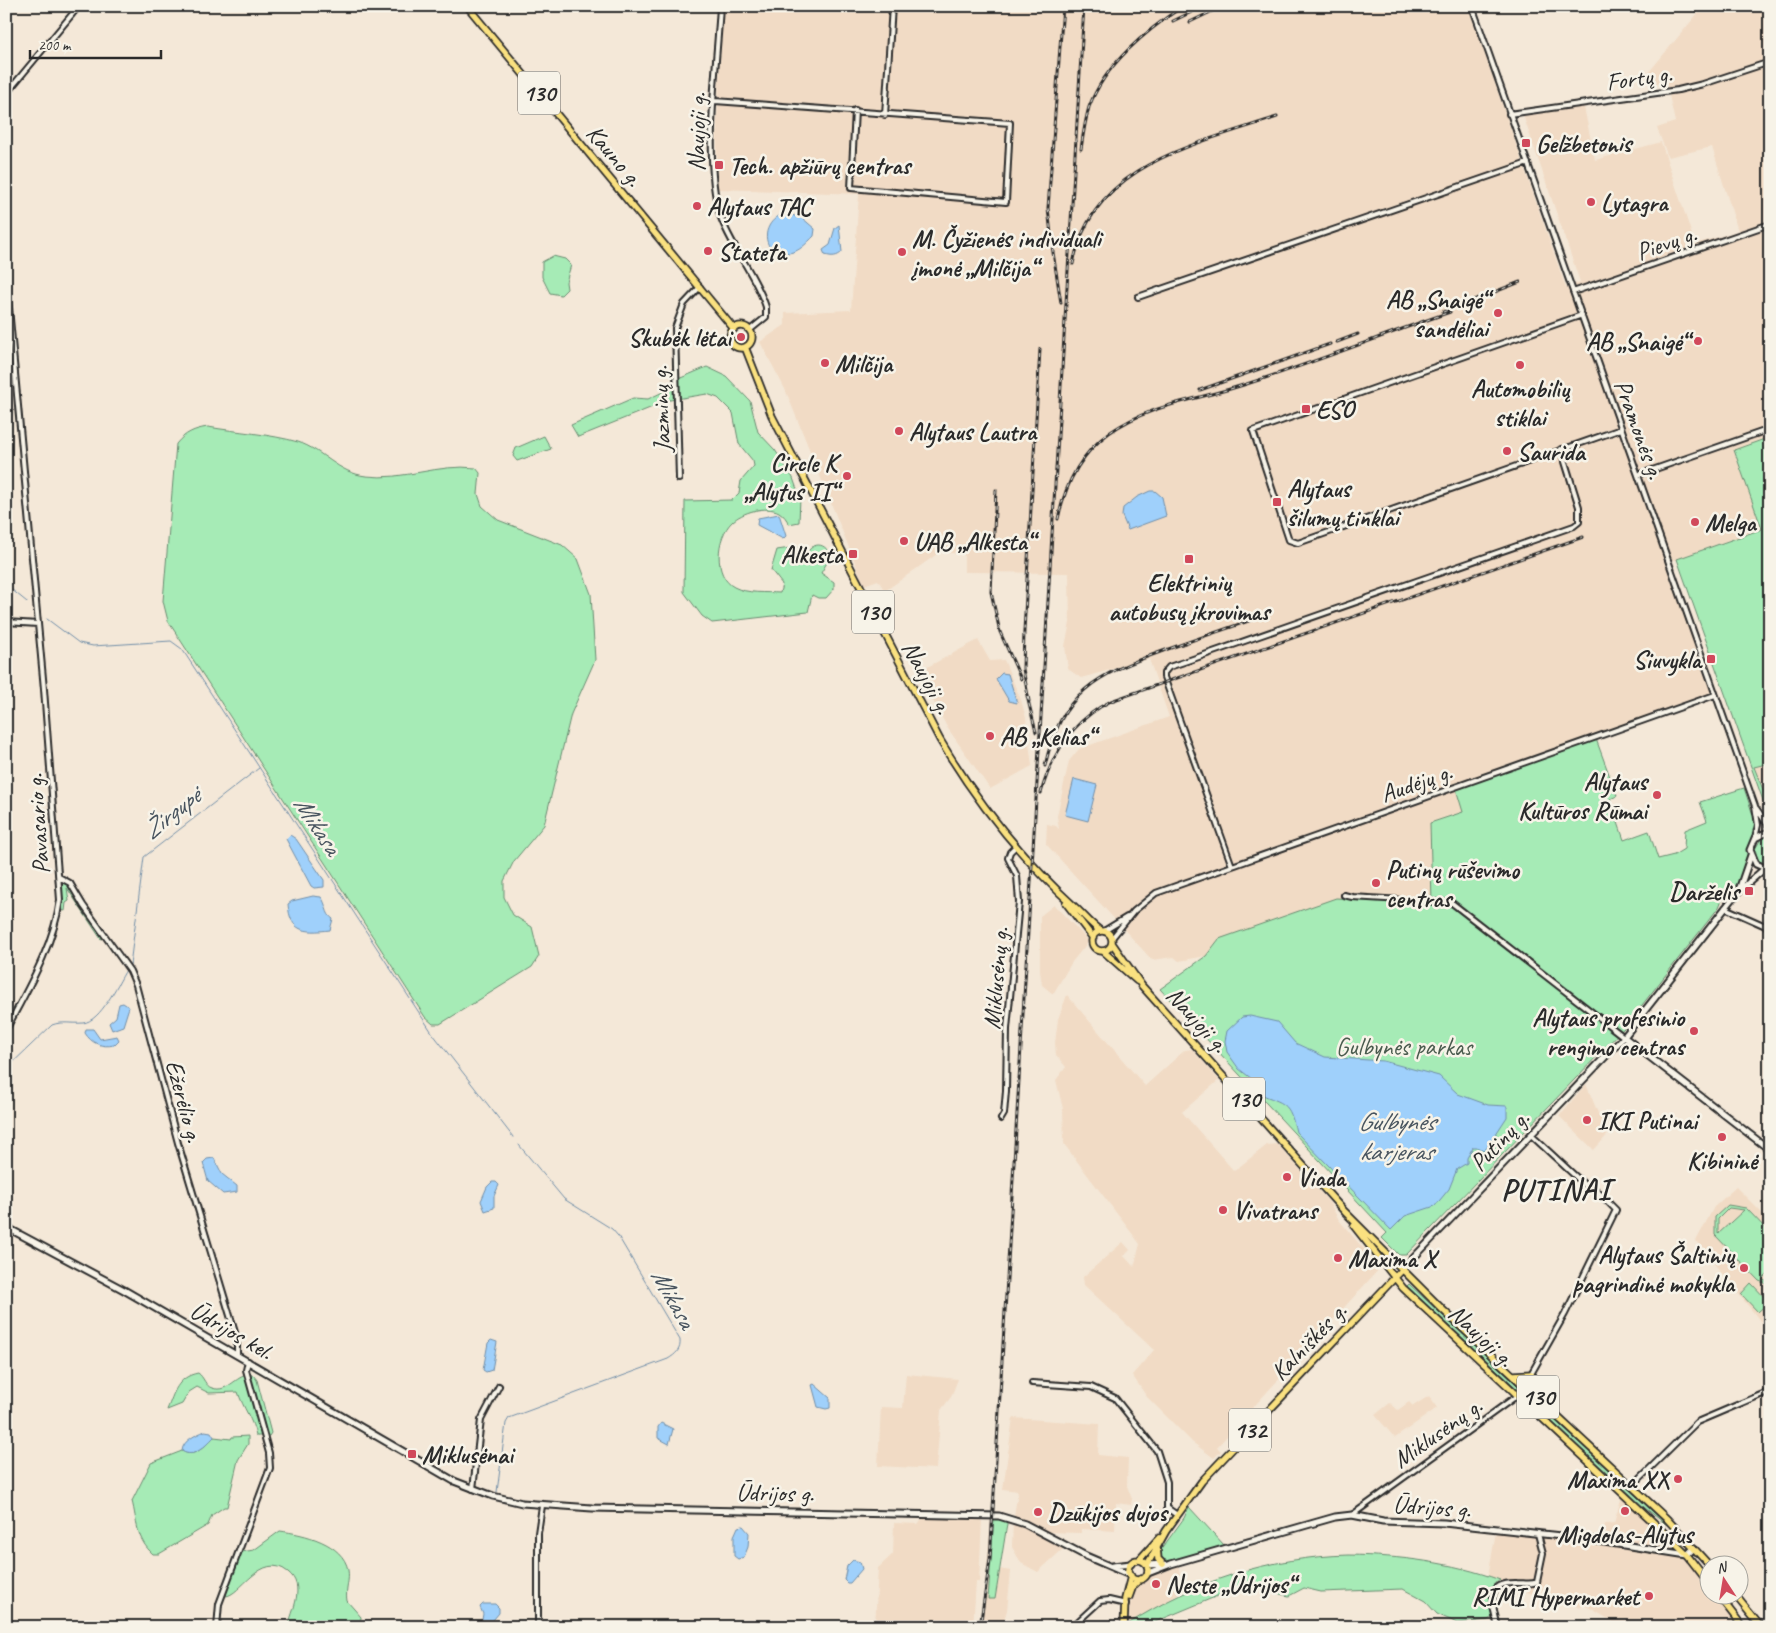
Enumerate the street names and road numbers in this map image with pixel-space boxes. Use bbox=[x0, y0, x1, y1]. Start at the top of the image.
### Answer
street label: Fortų g. bbox=[1604, 58, 1674, 98]
road number: 130 bbox=[518, 72, 560, 115]
street label: Naujoji g. bbox=[680, 92, 714, 172]
street label: Kauno g. bbox=[579, 118, 650, 193]
street label: Pievų g. bbox=[1632, 218, 1701, 268]
street label: Jazminų g. bbox=[643, 365, 679, 454]
street label: Pramonės g. bbox=[1606, 375, 1672, 483]
road number: 130 bbox=[852, 590, 894, 634]
street label: Naujoji g. bbox=[895, 635, 960, 720]
street label: Audėjų g. bbox=[1376, 756, 1456, 810]
street label: Pavasario g. bbox=[19, 773, 57, 875]
street label: Miklusėnų g. bbox=[976, 926, 1016, 1031]
street label: Naujoji g. bbox=[1159, 980, 1236, 1060]
street label: Ežerėlio g. bbox=[158, 1057, 210, 1146]
road number: 130 bbox=[1223, 1078, 1265, 1120]
street label: Putinų g. bbox=[1463, 1103, 1537, 1178]
street label: Ūdrijos kel. bbox=[184, 1294, 279, 1367]
street label: Kalniškės g. bbox=[1264, 1296, 1354, 1388]
street label: Naujoji g. bbox=[1442, 1297, 1521, 1374]
road number: 130 bbox=[1517, 1375, 1559, 1418]
street label: Miklusėnų g. bbox=[1386, 1390, 1489, 1475]
road number: 132 bbox=[1229, 1408, 1271, 1452]
street label: Ūdrijos g. bbox=[736, 1476, 814, 1510]
street label: Ūdrijos g. bbox=[1392, 1488, 1472, 1526]

